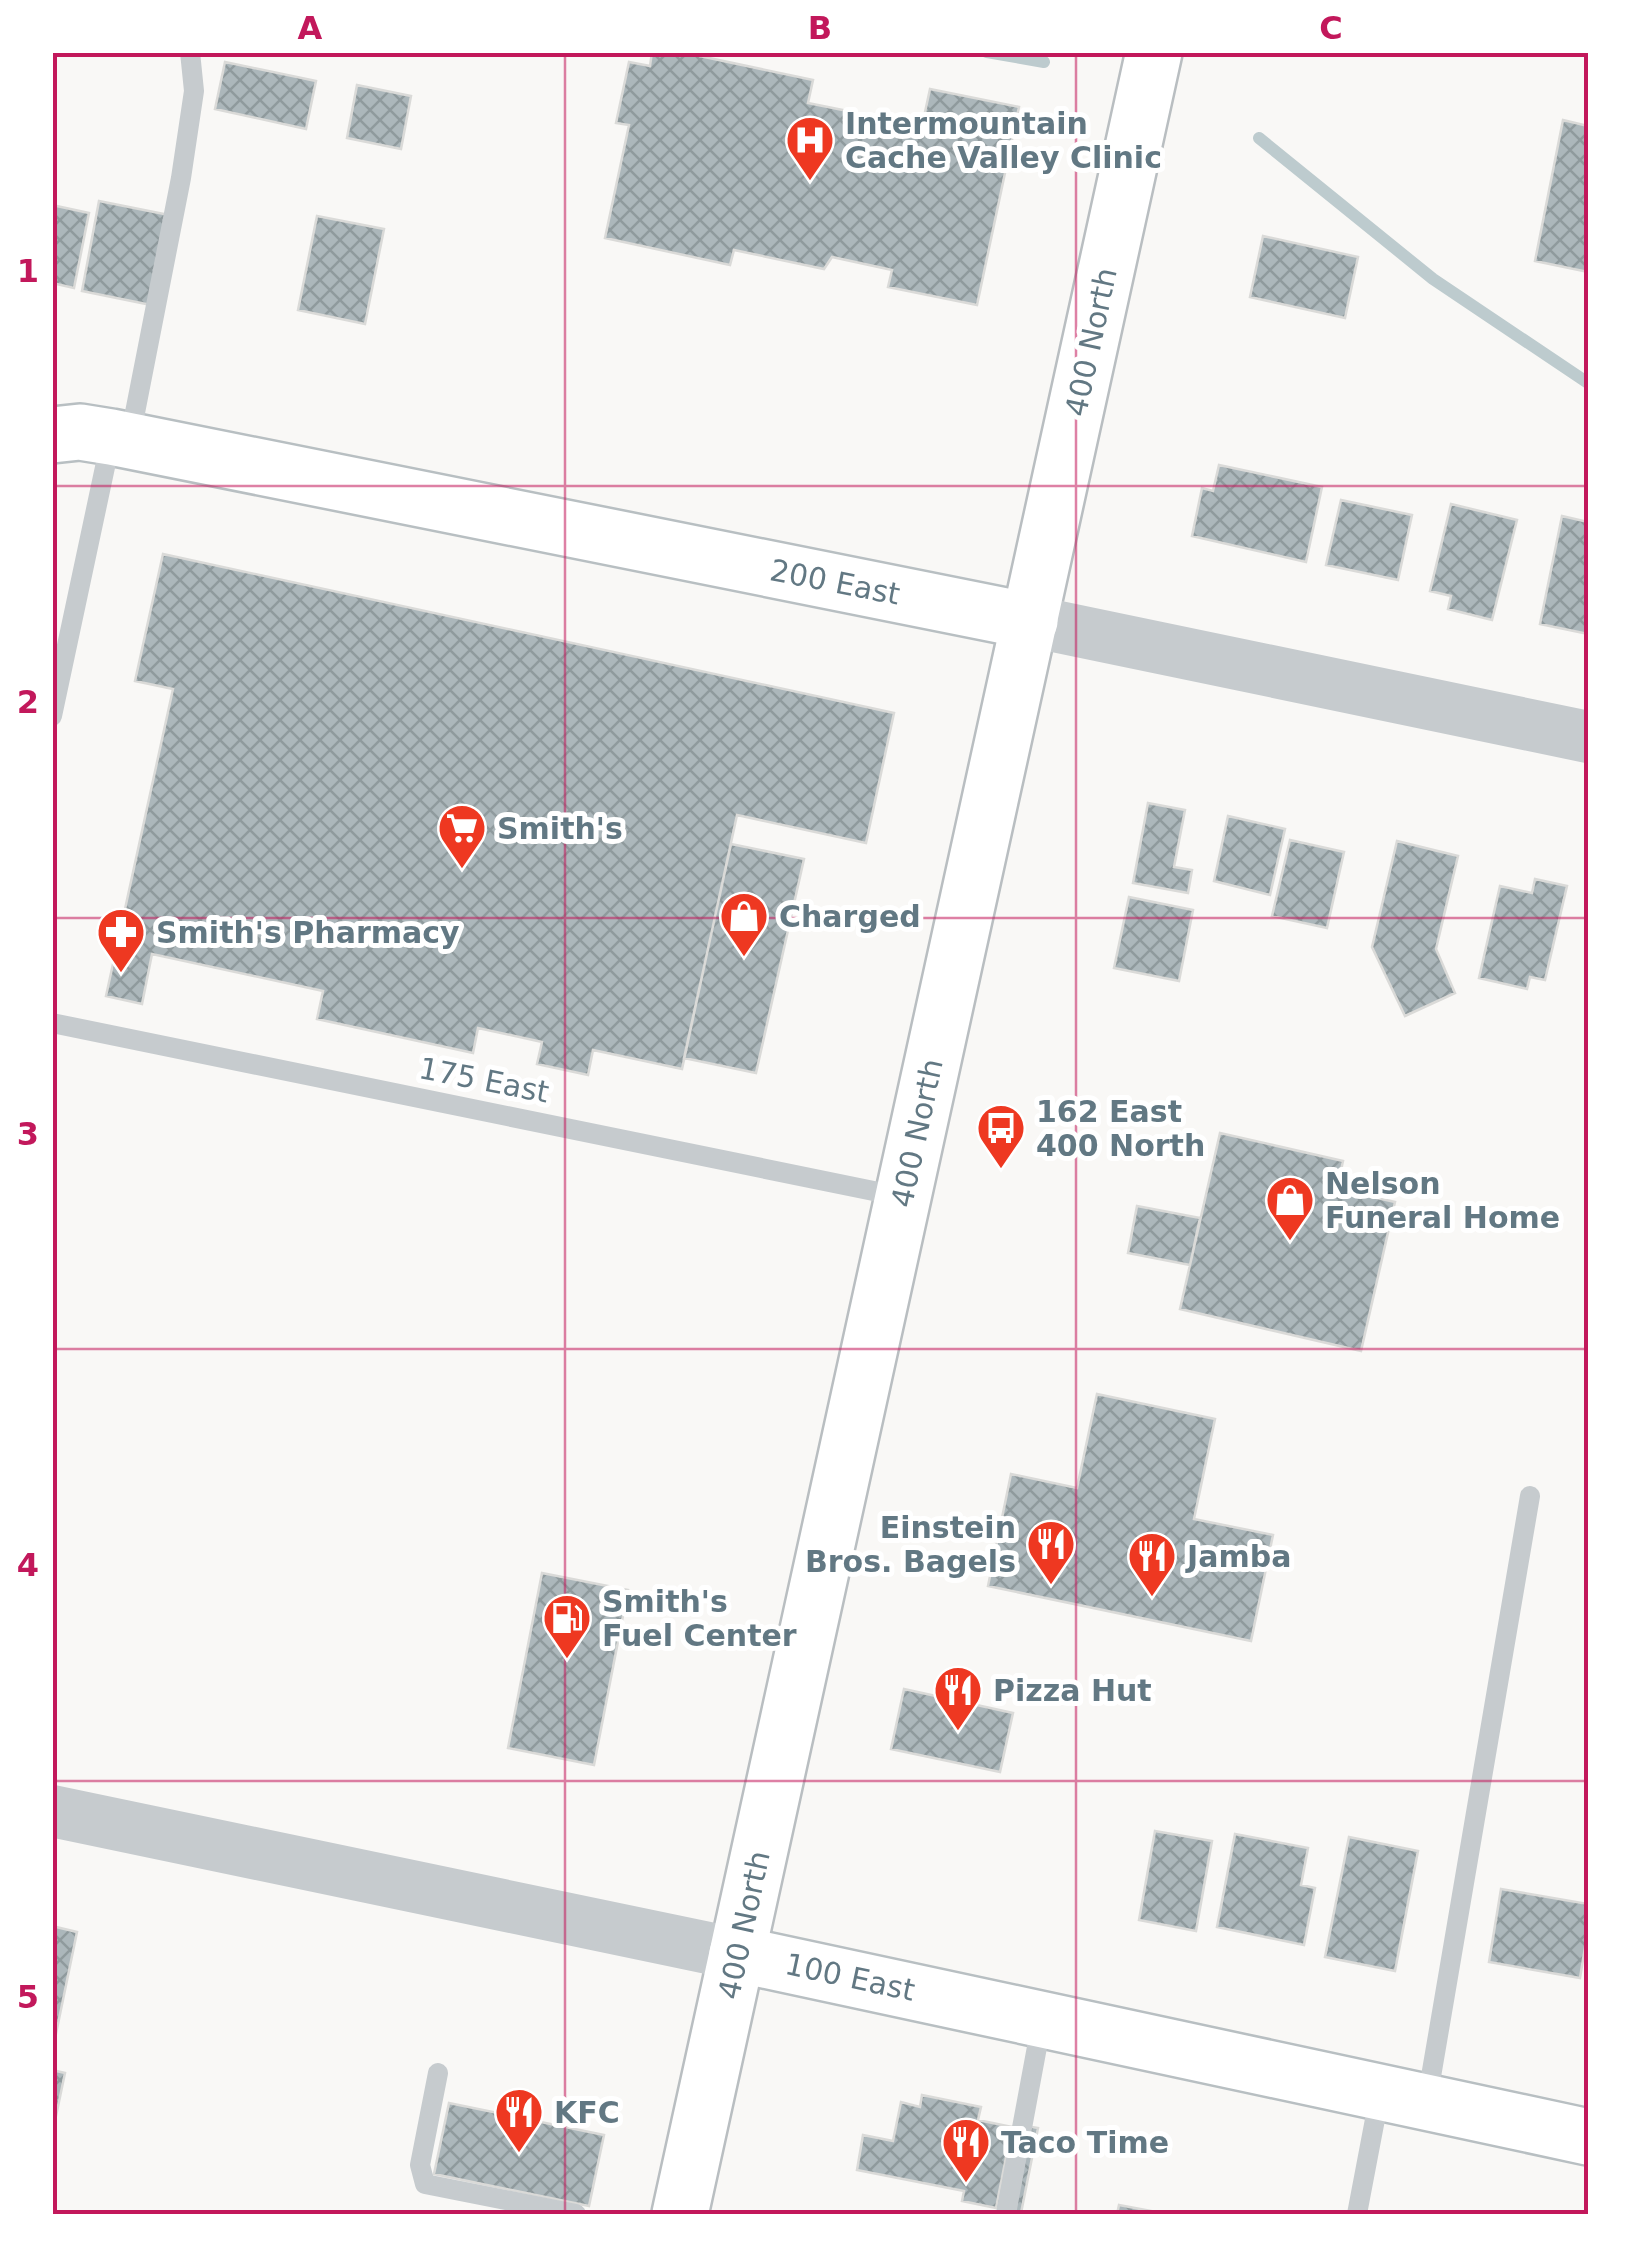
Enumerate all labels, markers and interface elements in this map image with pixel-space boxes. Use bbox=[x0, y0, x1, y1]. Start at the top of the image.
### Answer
text: A bbox=[298, 9, 323, 47]
text: B bbox=[808, 9, 832, 47]
text: C bbox=[1319, 9, 1343, 47]
place label: Intermountain Cache Valley Clinic bbox=[845, 106, 1162, 175]
hospital icon: Intermountain Cache Valley Clinic bbox=[784, 114, 836, 182]
text: 1 bbox=[17, 252, 39, 290]
street label: 400 North bbox=[1058, 265, 1124, 419]
street label: 200 East bbox=[767, 552, 903, 612]
text: 2 bbox=[17, 683, 39, 721]
supermarket icon: Smith's bbox=[436, 802, 488, 870]
place label: Smith's bbox=[497, 811, 623, 846]
shop icon: Charged bbox=[718, 890, 770, 958]
place label: Charged bbox=[779, 899, 921, 934]
pharmacy icon: Smith's Pharmacy bbox=[95, 906, 147, 974]
place label: Smith's Pharmacy bbox=[156, 915, 460, 950]
street label: 175 East bbox=[416, 1050, 552, 1110]
street label: 400 North bbox=[884, 1056, 950, 1210]
place label: 162 East 400 North bbox=[1036, 1094, 1205, 1163]
bus stop icon: 162 East 400 North bbox=[975, 1102, 1027, 1170]
text: 3 bbox=[17, 1115, 39, 1153]
place label: Nelson Funeral Home bbox=[1325, 1166, 1560, 1235]
shop icon: Nelson Funeral Home bbox=[1264, 1174, 1316, 1242]
place label: Einstein Bros. Bagels bbox=[805, 1510, 1016, 1579]
restaurant icon: Einstein Bros. Bagels bbox=[1025, 1518, 1077, 1586]
restaurant icon: Jamba bbox=[1126, 1530, 1178, 1598]
place label: Jamba bbox=[1185, 1539, 1291, 1574]
text: 4 bbox=[17, 1546, 39, 1584]
place label: Smith's Fuel Center bbox=[602, 1584, 797, 1653]
fuel station icon: Smith's Fuel Center bbox=[541, 1592, 593, 1660]
restaurant icon: Pizza Hut bbox=[932, 1664, 984, 1732]
place label: Pizza Hut bbox=[993, 1673, 1152, 1708]
street label: 400 North bbox=[711, 1848, 777, 2002]
street label: 100 East bbox=[782, 1946, 918, 2008]
text: 5 bbox=[17, 1978, 39, 2016]
restaurant icon: KFC bbox=[493, 2086, 545, 2154]
place label: KFC bbox=[554, 2095, 620, 2130]
restaurant icon: Taco Time bbox=[940, 2116, 992, 2184]
place label: Taco Time bbox=[1001, 2125, 1169, 2160]

